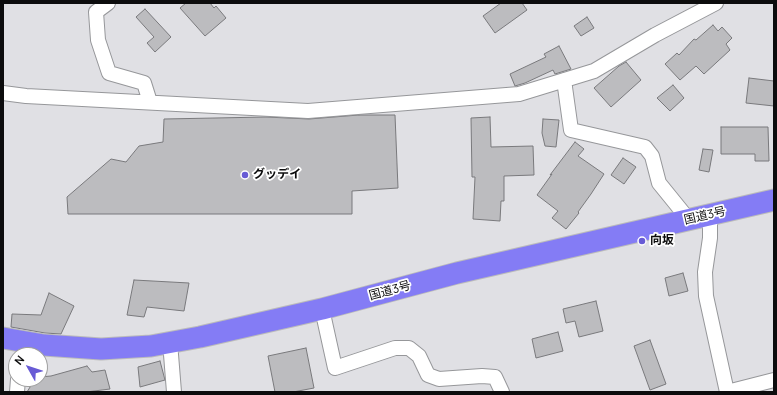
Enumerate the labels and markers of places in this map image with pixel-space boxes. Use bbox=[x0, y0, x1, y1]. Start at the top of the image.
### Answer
place label: グッデイ bbox=[253, 168, 301, 182]
marker: グッデイ bbox=[240, 170, 250, 180]
place label: 向坂 bbox=[650, 234, 674, 248]
marker: 向坂 bbox=[637, 236, 647, 246]

